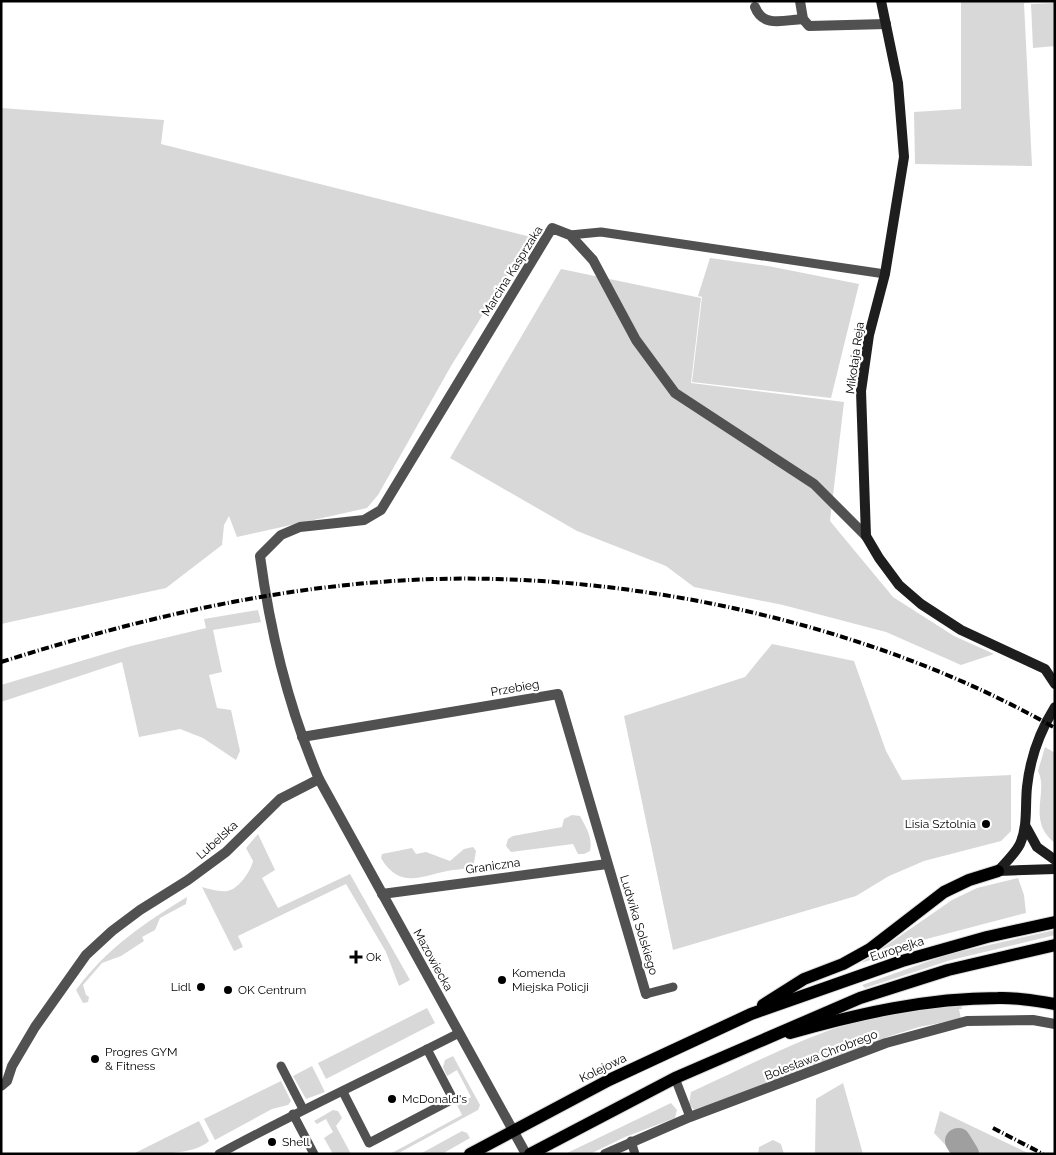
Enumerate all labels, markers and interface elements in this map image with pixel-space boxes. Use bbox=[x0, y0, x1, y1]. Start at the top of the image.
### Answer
street label: Marcina Kasprzaka bbox=[479, 223, 545, 319]
street label: Mikołaja Reja bbox=[843, 321, 867, 395]
street label: Przebieg bbox=[490, 677, 540, 699]
place label: Lisia Sztolnia bbox=[905, 817, 976, 831]
street label: Lubelska bbox=[194, 818, 240, 862]
marker: Lisia Sztolnia bbox=[980, 818, 992, 830]
street label: Graniczna bbox=[465, 855, 521, 877]
street label: Ludwika Solskiego bbox=[617, 873, 661, 977]
street label: Mazowiecka bbox=[410, 927, 456, 993]
street label: Europejka bbox=[868, 934, 926, 964]
place label: Ok bbox=[366, 950, 382, 964]
marker: Ok bbox=[350, 951, 362, 963]
place label: Komenda Miejska Policji bbox=[512, 966, 589, 994]
marker: Komenda Miejska Policji bbox=[496, 974, 508, 986]
place label: Lidl bbox=[171, 980, 192, 994]
marker: Lidl bbox=[195, 981, 207, 993]
place label: OK Centrum bbox=[238, 983, 306, 997]
marker: OK Centrum bbox=[222, 984, 234, 996]
street label: Bolesława Chrobrego bbox=[763, 1027, 879, 1083]
place label: Progres GYM & Fitness bbox=[105, 1045, 177, 1073]
street label: Kolejowa bbox=[577, 1051, 629, 1085]
marker: Progres GYM & Fitness bbox=[89, 1053, 101, 1065]
place label: McDonald's bbox=[402, 1092, 467, 1106]
marker: McDonald's bbox=[386, 1093, 398, 1105]
place label: Shell bbox=[282, 1135, 311, 1149]
marker: Shell bbox=[266, 1136, 278, 1148]

